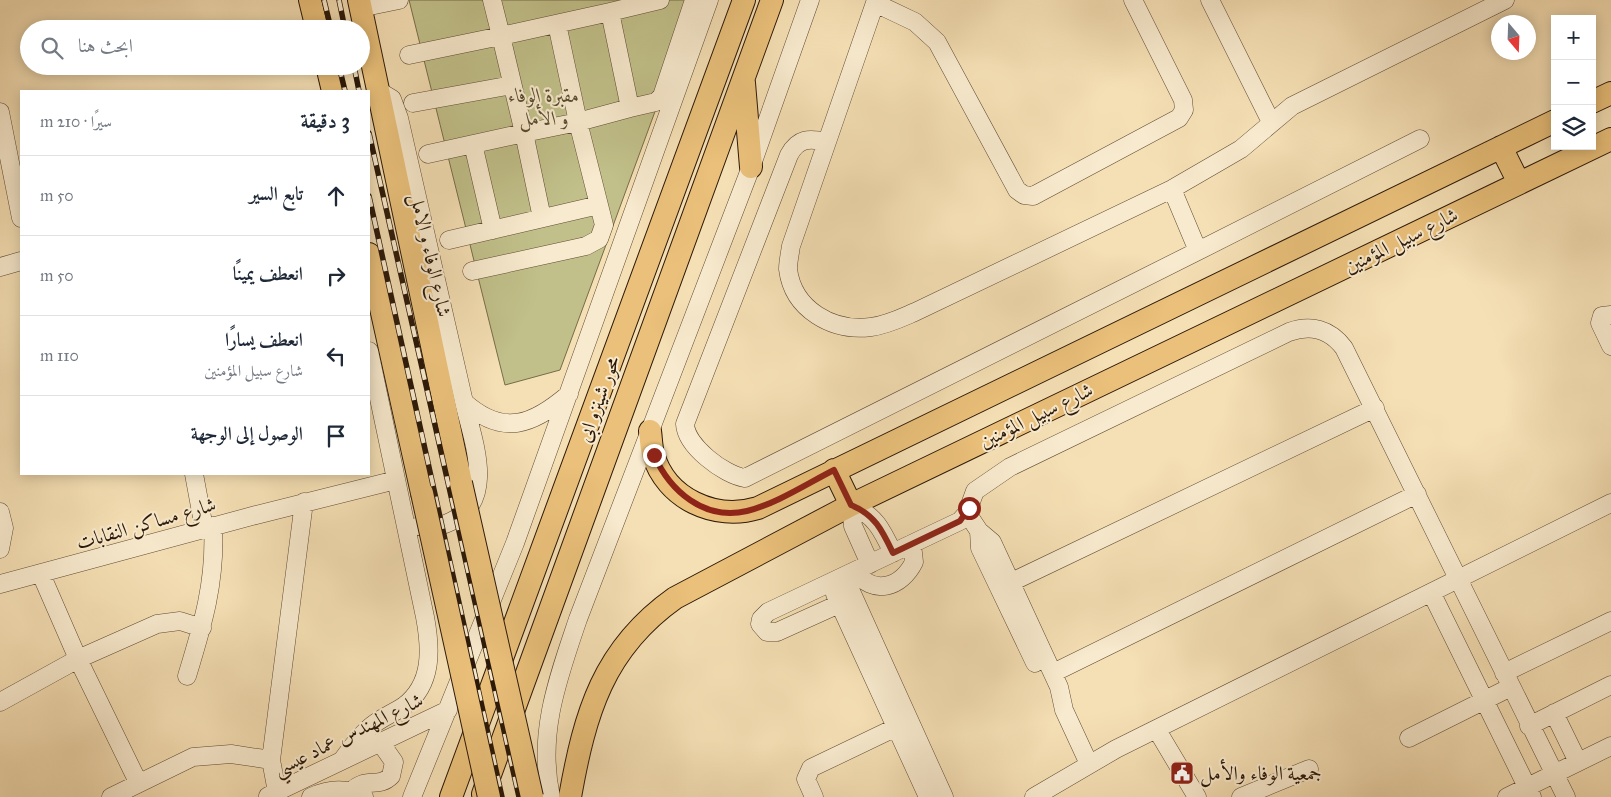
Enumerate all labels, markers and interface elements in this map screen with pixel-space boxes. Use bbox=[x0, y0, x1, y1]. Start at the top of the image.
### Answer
north arrow bbox=[1491, 15, 1536, 60]
map controls bbox=[1551, 15, 1596, 150]
button: + bbox=[1551, 15, 1596, 60]
search box bbox=[20, 20, 370, 75]
icon: search bbox=[38, 34, 66, 62]
text: ابحث هنا bbox=[78, 34, 133, 57]
button: − bbox=[1551, 60, 1596, 105]
park label: مقبرة الوفاء و الأمل bbox=[509, 83, 579, 133]
button: layers bbox=[1551, 105, 1596, 150]
text: 3 دقيقة bbox=[300, 108, 350, 134]
text: سيرًا · 210 m bbox=[40, 112, 112, 131]
text: تابع السير bbox=[249, 182, 303, 205]
icon: ahead bbox=[322, 182, 350, 210]
text: 50 m bbox=[40, 186, 74, 205]
street label: شارع الوفاء و الامل bbox=[399, 191, 457, 321]
street label: شارع سبيل المؤمنين bbox=[1340, 202, 1464, 283]
text: انعطف يمينًا bbox=[233, 262, 303, 285]
icon: right bbox=[322, 262, 350, 290]
text: 50 m bbox=[40, 266, 74, 285]
text: انعطف يسارًا bbox=[225, 328, 303, 351]
icon: left bbox=[322, 342, 350, 370]
text: 110 m bbox=[40, 346, 79, 365]
street label: محور شينزو ابى bbox=[571, 353, 627, 446]
text: شارع سبيل المؤمنين bbox=[204, 361, 303, 380]
street label: شارع سبيل المؤمنين bbox=[975, 377, 1099, 458]
text: الوصول إلى الوجهة bbox=[191, 422, 303, 445]
icon: arrive bbox=[322, 422, 350, 450]
route end bbox=[643, 444, 666, 467]
street label: شارع مساكن النقابات bbox=[73, 492, 220, 560]
route start bbox=[958, 497, 981, 520]
street label: شارع المهندس عماد عيسي bbox=[269, 687, 430, 787]
place label: جمعية الوفاء والأمل bbox=[1200, 758, 1322, 788]
public building icon: جمعية الوفاء والأمل bbox=[1169, 760, 1195, 786]

